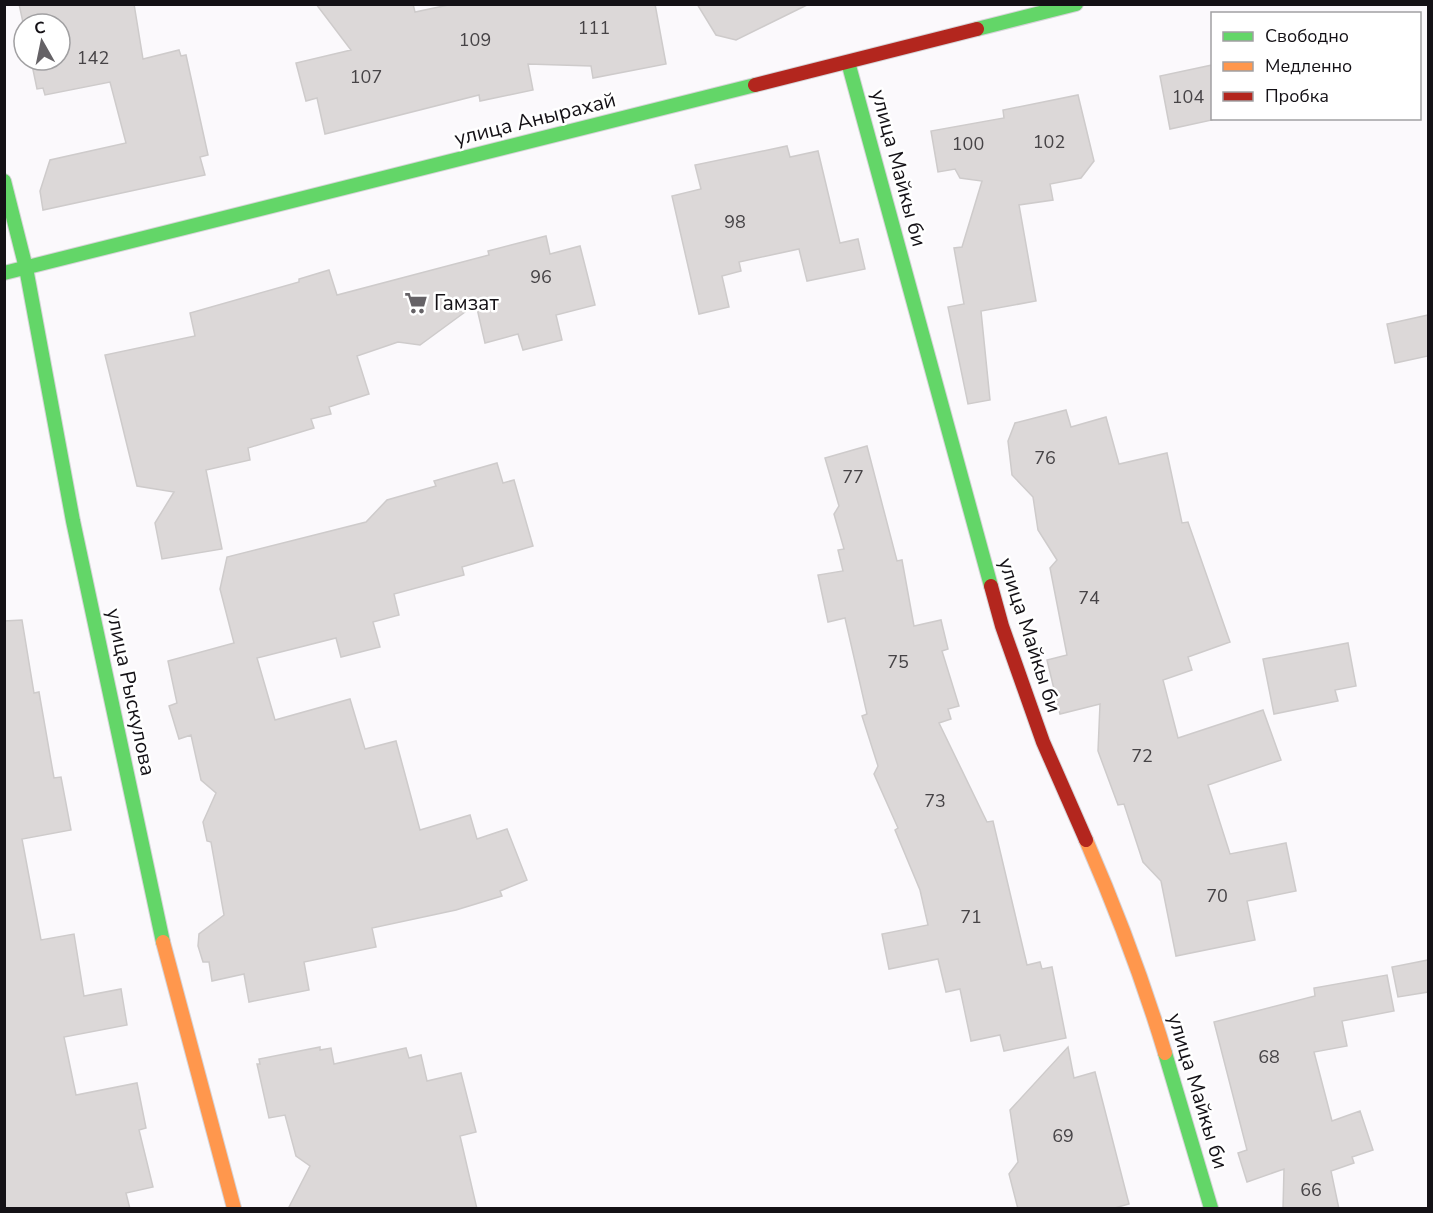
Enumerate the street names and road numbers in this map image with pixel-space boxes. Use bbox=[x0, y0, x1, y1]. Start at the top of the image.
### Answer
street label: улица Анырахай bbox=[451, 85, 619, 153]
street label: улица Майкы би bbox=[865, 86, 933, 250]
street label: улица Майкы би bbox=[992, 554, 1068, 716]
street label: улица Рыскулова bbox=[100, 606, 162, 778]
street label: улица Майкы би bbox=[1161, 1010, 1235, 1172]

